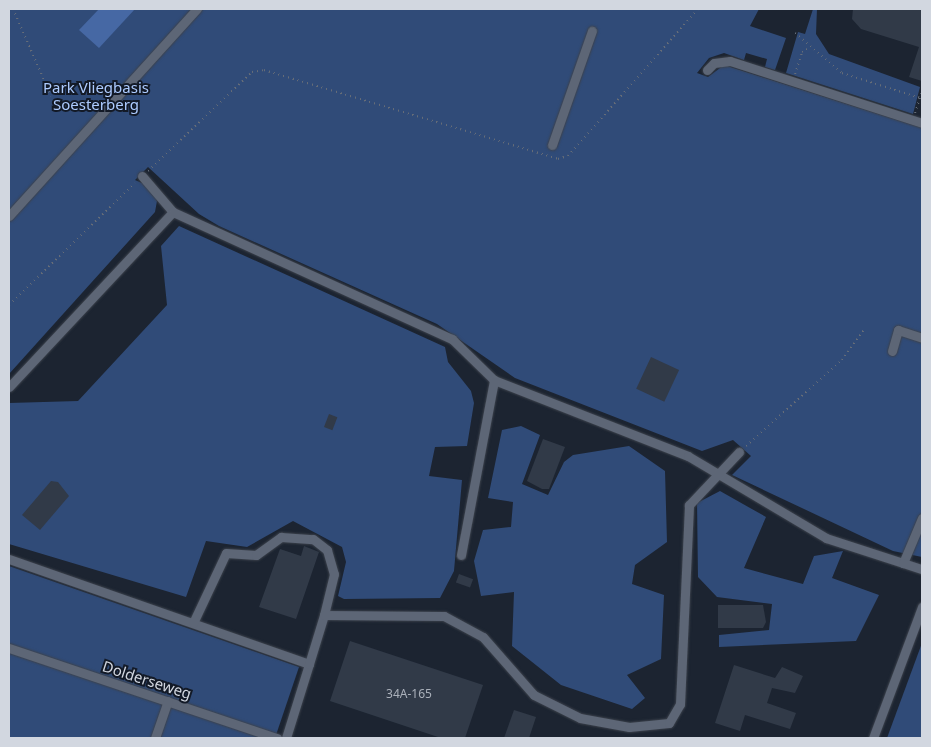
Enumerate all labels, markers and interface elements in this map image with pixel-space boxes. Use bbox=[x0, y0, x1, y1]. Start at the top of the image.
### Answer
park label: Park Vliegbasis Soesterberg bbox=[43, 78, 149, 113]
street label: Dolderseweg bbox=[100, 657, 194, 703]
house number: 34A-165 bbox=[386, 687, 432, 701]

